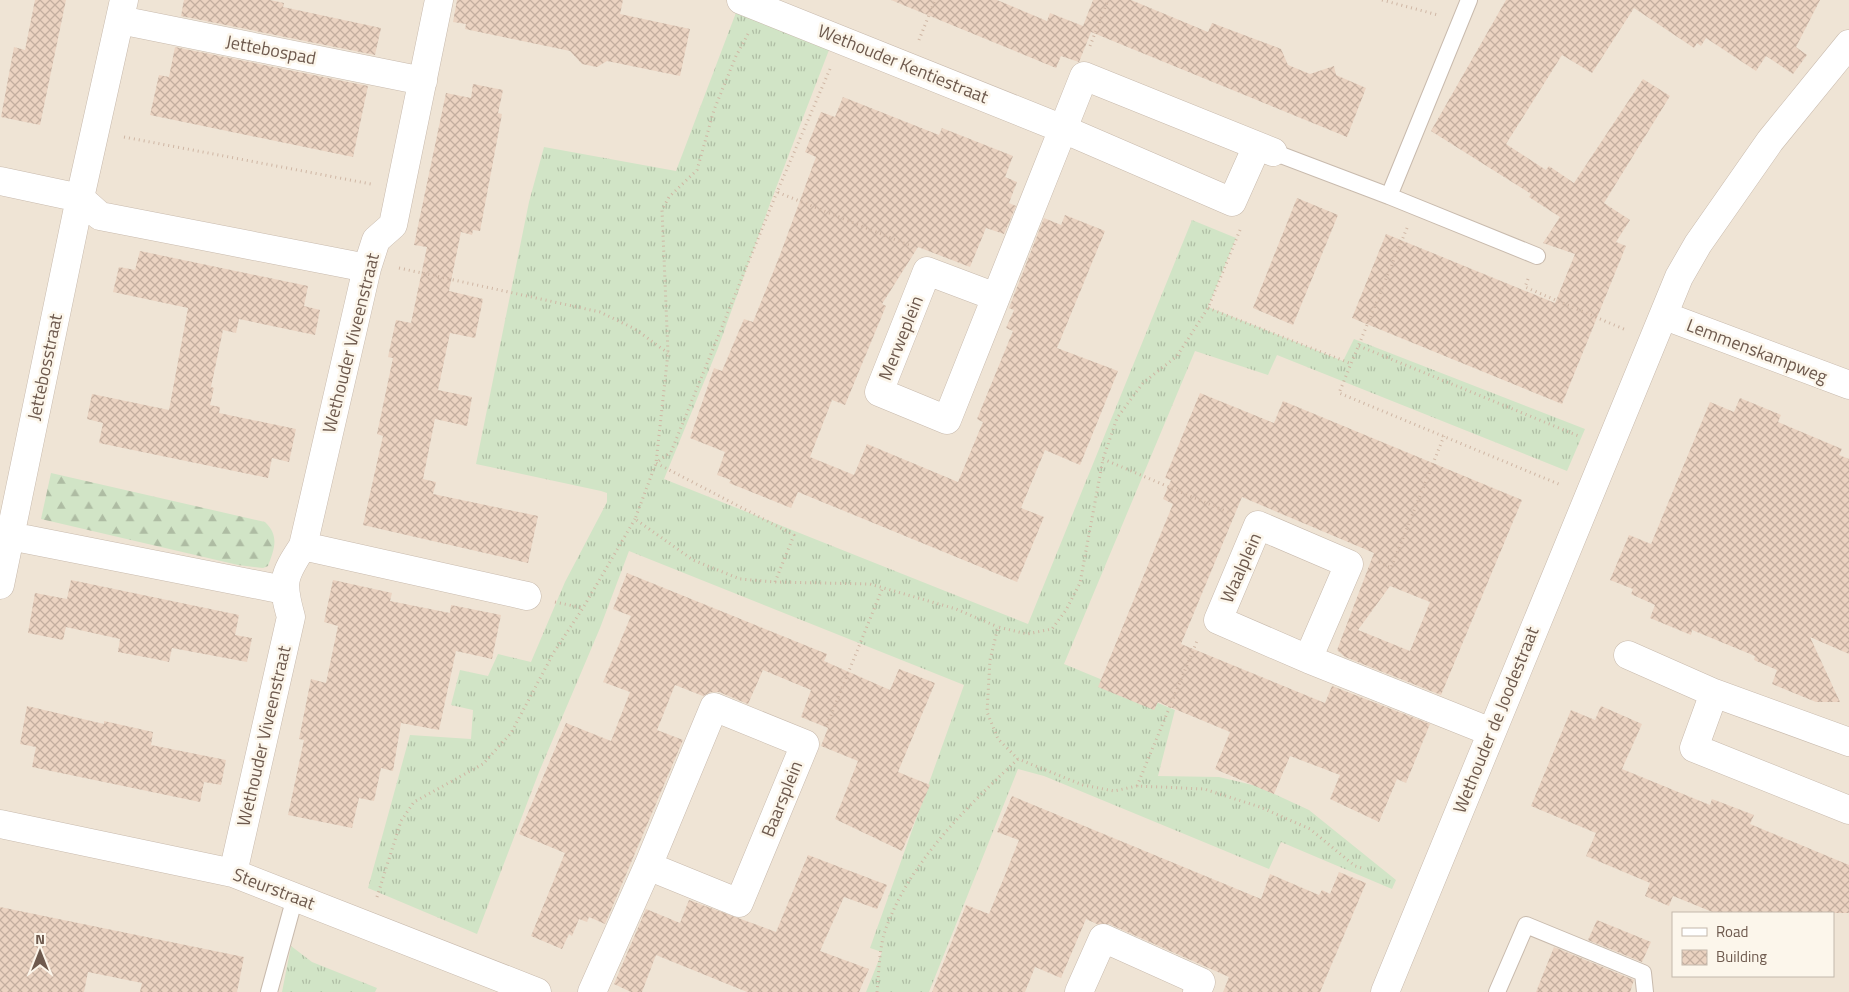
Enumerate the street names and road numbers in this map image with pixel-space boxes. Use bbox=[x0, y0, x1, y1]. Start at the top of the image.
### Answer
street label: Wethouder Kentiestraat bbox=[814, 17, 993, 110]
street label: Jettebospad bbox=[224, 28, 318, 71]
street label: Wethouder Viveenstraat bbox=[315, 249, 386, 436]
street label: Merweplein bbox=[871, 291, 930, 384]
street label: Jettebosstraat bbox=[20, 310, 69, 423]
street label: Lemmenskampweg bbox=[1683, 311, 1831, 390]
street label: Waalplein bbox=[1213, 528, 1268, 607]
street label: Wethouder de Joodestraat bbox=[1446, 622, 1546, 817]
street label: Wethouder Viveenstraat bbox=[230, 642, 298, 829]
street label: Baarsplein bbox=[754, 757, 809, 841]
street label: Steurstraat bbox=[229, 861, 320, 917]

